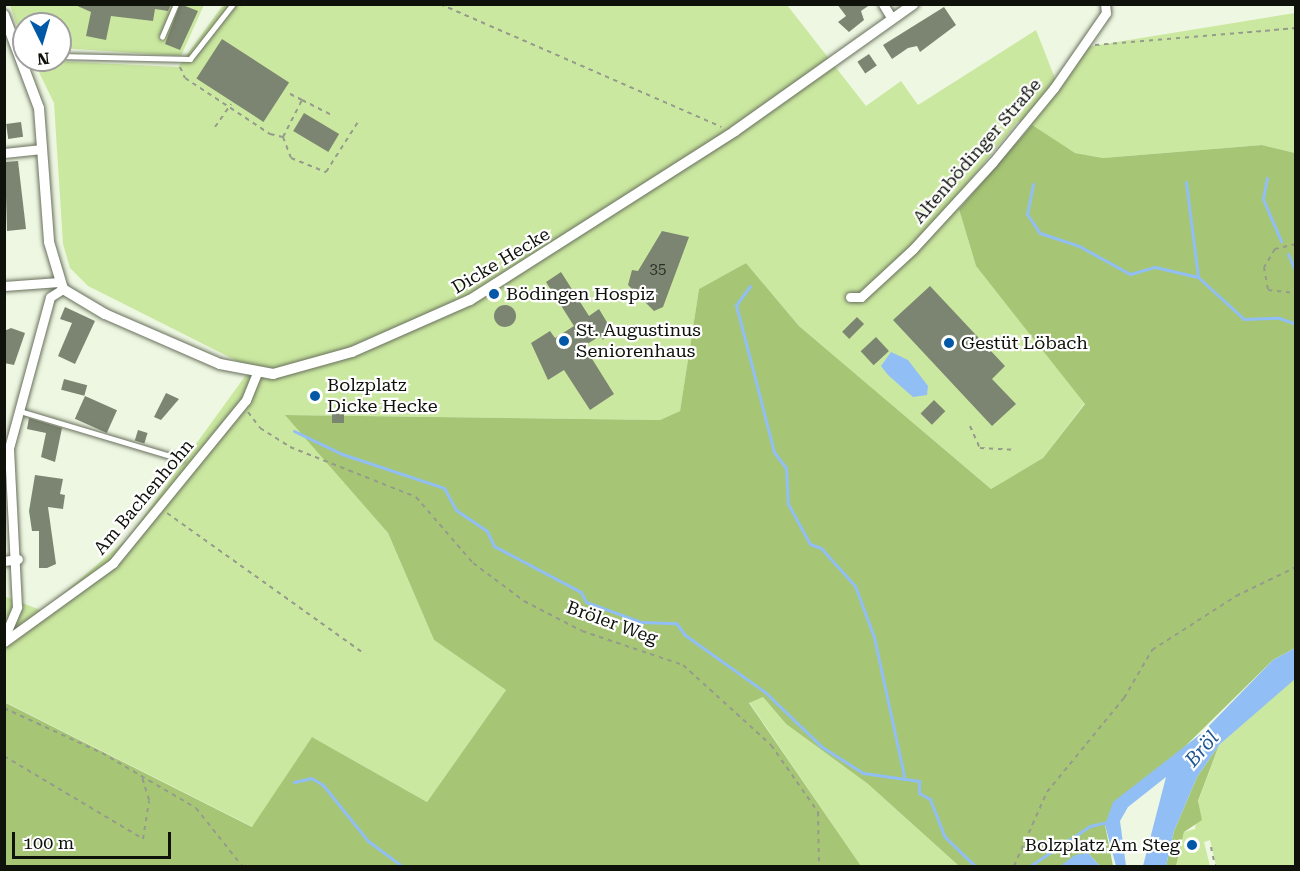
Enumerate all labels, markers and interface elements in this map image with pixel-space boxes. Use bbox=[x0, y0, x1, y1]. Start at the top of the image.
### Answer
north arrow bbox=[12, 12, 72, 72]
text: N bbox=[36, 48, 50, 68]
street label: Altenbödinger Straße bbox=[908, 74, 1046, 228]
street label: Dicke Hecke bbox=[448, 223, 554, 299]
house number: 35 bbox=[650, 261, 666, 279]
place label: Bödingen Hospiz bbox=[506, 283, 654, 305]
marker: Bödingen Hospiz bbox=[487, 287, 501, 301]
place label: St. Augustinus Seniorenhaus bbox=[576, 320, 701, 362]
place label: Gestüt Löbach bbox=[961, 332, 1088, 354]
marker: St. Augustinus Seniorenhaus bbox=[557, 334, 571, 348]
marker: Gestüt Löbach bbox=[942, 336, 956, 350]
place label: Bolzplatz Dicke Hecke bbox=[327, 375, 438, 418]
marker: Bolzplatz Dicke Hecke bbox=[308, 389, 322, 403]
street label: Am Bachenhohn bbox=[89, 435, 199, 559]
street label: Bröler Weg bbox=[564, 597, 660, 649]
water label: Bröl bbox=[1180, 726, 1224, 772]
scale bar bbox=[15, 820, 174, 858]
text: 100 m bbox=[23, 832, 74, 853]
place label: Bolzplatz Am Steg bbox=[1025, 834, 1180, 856]
marker: Bolzplatz Am Steg bbox=[1185, 838, 1199, 852]

